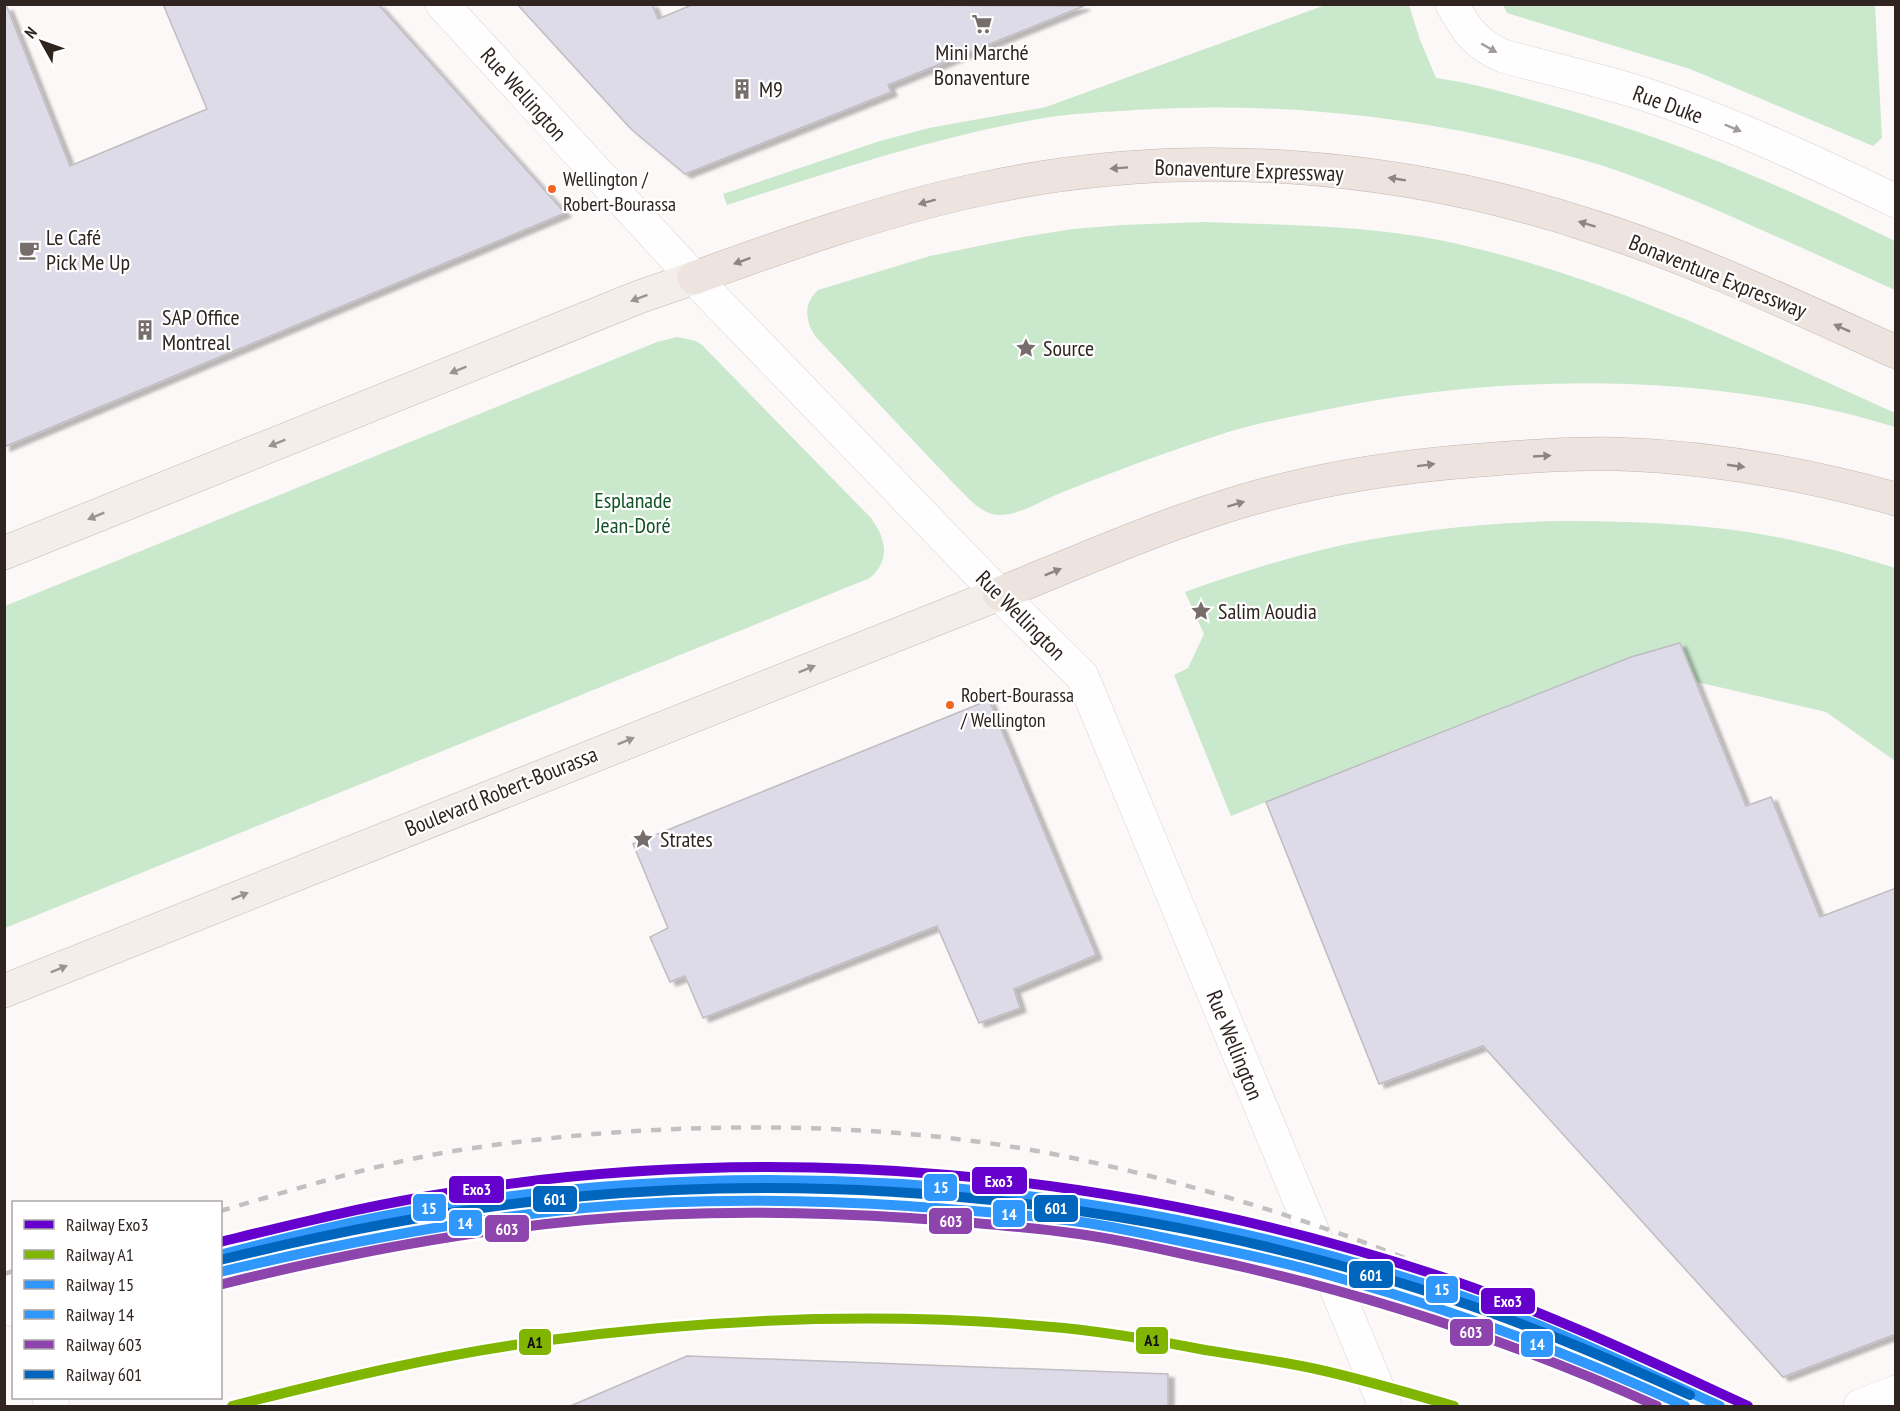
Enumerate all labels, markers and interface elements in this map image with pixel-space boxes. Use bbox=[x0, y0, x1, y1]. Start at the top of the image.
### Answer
north arrow bbox=[12, 12, 72, 72]
supermarket icon: Mini Marché Bonaventure bbox=[970, 12, 994, 36]
text: N bbox=[20, 23, 41, 42]
place label: Mini Marché Bonaventure bbox=[934, 38, 1030, 91]
street label: Rue Wellington bbox=[475, 42, 573, 146]
one-way arrow bbox=[1480, 43, 1497, 53]
place label: M9 bbox=[759, 75, 783, 103]
building icon: M9 bbox=[730, 77, 754, 101]
street label: Rue Duke bbox=[1629, 78, 1707, 130]
one-way arrow bbox=[1724, 124, 1742, 133]
street label: Bonaventure Expressway bbox=[1154, 153, 1345, 187]
one-way arrow bbox=[1110, 164, 1129, 173]
place label: Wellington / Robert-Bourassa bbox=[563, 166, 676, 217]
one-way arrow bbox=[1388, 175, 1407, 184]
marker: Wellington / Robert-Bourassa bbox=[546, 183, 558, 195]
one-way arrow bbox=[918, 197, 936, 207]
one-way arrow bbox=[1578, 219, 1596, 228]
place label: Le Café Pick Me Up bbox=[46, 223, 130, 276]
street label: Bonaventure Expressway bbox=[1625, 228, 1812, 325]
cafe icon: Le Café Pick Me Up bbox=[17, 238, 41, 262]
one-way arrow bbox=[733, 256, 751, 266]
one-way arrow bbox=[629, 293, 647, 303]
place label: SAP Office Montreal bbox=[162, 303, 240, 356]
building icon: SAP Office Montreal bbox=[133, 318, 157, 342]
one-way arrow bbox=[1834, 323, 1851, 332]
place label: Source bbox=[1043, 334, 1094, 362]
place icon: Source bbox=[1014, 336, 1038, 360]
one-way arrow bbox=[448, 365, 466, 375]
one-way arrow bbox=[268, 439, 286, 448]
one-way arrow bbox=[1533, 452, 1552, 461]
one-way arrow bbox=[1417, 460, 1436, 469]
one-way arrow bbox=[1727, 461, 1746, 470]
park label: Esplanade Jean-Doré bbox=[594, 486, 672, 539]
one-way arrow bbox=[1227, 498, 1245, 508]
one-way arrow bbox=[87, 512, 105, 521]
street label: Rue Wellington bbox=[970, 564, 1072, 666]
one-way arrow bbox=[1044, 567, 1062, 576]
place label: Salim Aoudia bbox=[1218, 597, 1317, 625]
place icon: Salim Aoudia bbox=[1189, 599, 1213, 623]
one-way arrow bbox=[798, 664, 816, 673]
place label: Robert-Bourassa / Wellington bbox=[960, 682, 1074, 733]
marker: Robert-Bourassa / Wellington bbox=[944, 699, 956, 711]
one-way arrow bbox=[617, 736, 635, 746]
street label: Boulevard Robert-Bourassa bbox=[401, 740, 601, 842]
place label: Strates bbox=[660, 825, 713, 853]
place icon: Strates bbox=[631, 827, 655, 851]
one-way arrow bbox=[231, 891, 249, 901]
one-way arrow bbox=[50, 964, 68, 973]
street label: Rue Wellington bbox=[1200, 986, 1270, 1104]
line badge: Exo3 bbox=[971, 1166, 1028, 1195]
text: Exo3 bbox=[985, 1171, 1013, 1191]
line badge: 15 bbox=[923, 1173, 958, 1202]
line badge: Exo3 bbox=[448, 1175, 505, 1204]
text: 15 bbox=[933, 1177, 949, 1197]
text: Exo3 bbox=[463, 1179, 491, 1199]
line badge: 601 bbox=[532, 1185, 578, 1213]
text: 601 bbox=[544, 1189, 566, 1209]
line badge: 15 bbox=[412, 1193, 447, 1222]
line badge: 601 bbox=[1033, 1194, 1079, 1223]
text: 15 bbox=[421, 1198, 437, 1218]
text: 601 bbox=[1045, 1198, 1067, 1218]
line badge: 14 bbox=[992, 1199, 1026, 1228]
legend bbox=[12, 1201, 222, 1399]
text: 14 bbox=[1001, 1204, 1017, 1224]
line badge: 603 bbox=[928, 1207, 973, 1235]
line badge: 14 bbox=[448, 1209, 483, 1237]
text: 603 bbox=[940, 1211, 962, 1231]
text: Railway Exo3 bbox=[66, 1213, 149, 1236]
text: 14 bbox=[457, 1213, 473, 1233]
line badge: 603 bbox=[484, 1214, 530, 1243]
text: 603 bbox=[496, 1219, 518, 1239]
text: Railway A1 bbox=[66, 1243, 134, 1266]
line badge: 601 bbox=[1348, 1260, 1394, 1289]
text: 601 bbox=[1360, 1265, 1382, 1285]
text: Railway 15 bbox=[66, 1273, 134, 1296]
line badge: 15 bbox=[1425, 1275, 1459, 1304]
text: 15 bbox=[1434, 1279, 1450, 1299]
line badge: Exo3 bbox=[1480, 1287, 1536, 1315]
text: Exo3 bbox=[1494, 1291, 1522, 1311]
text: Railway 14 bbox=[66, 1303, 134, 1326]
line badge: 603 bbox=[1449, 1318, 1494, 1347]
text: 603 bbox=[1460, 1322, 1482, 1342]
line badge: A1 bbox=[1135, 1326, 1169, 1355]
line badge: A1 bbox=[518, 1328, 552, 1356]
text: A1 bbox=[1143, 1330, 1160, 1350]
line badge: 14 bbox=[1520, 1330, 1554, 1358]
text: A1 bbox=[526, 1332, 543, 1352]
text: Railway 603 bbox=[66, 1333, 142, 1356]
text: 14 bbox=[1529, 1334, 1545, 1354]
text: Railway 601 bbox=[66, 1363, 142, 1386]

